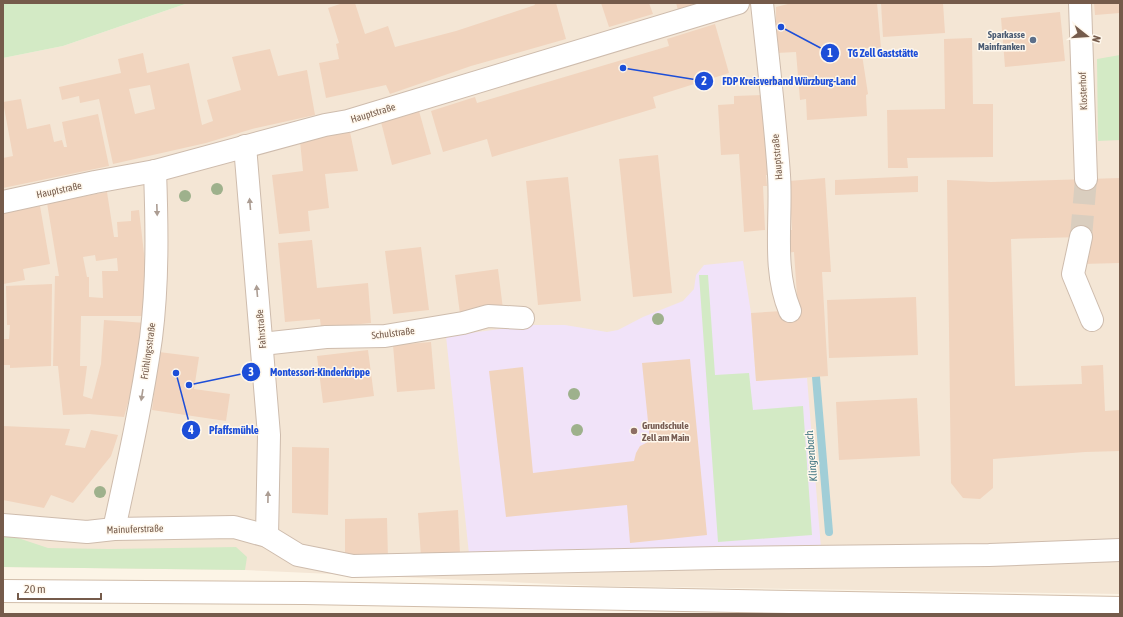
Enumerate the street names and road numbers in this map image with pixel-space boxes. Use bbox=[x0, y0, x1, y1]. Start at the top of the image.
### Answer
street label: Klosterhof bbox=[1077, 71, 1089, 110]
street label: Hauptstraße bbox=[349, 101, 397, 125]
street label: Hauptstraße bbox=[769, 133, 784, 180]
street label: Hauptstraße bbox=[35, 180, 83, 200]
street label: Fahrstraße bbox=[254, 308, 268, 349]
street label: Frühlingsstraße bbox=[139, 321, 157, 380]
street label: Schulstraße bbox=[371, 325, 416, 341]
street label: Mainuferstraße bbox=[107, 522, 164, 535]

